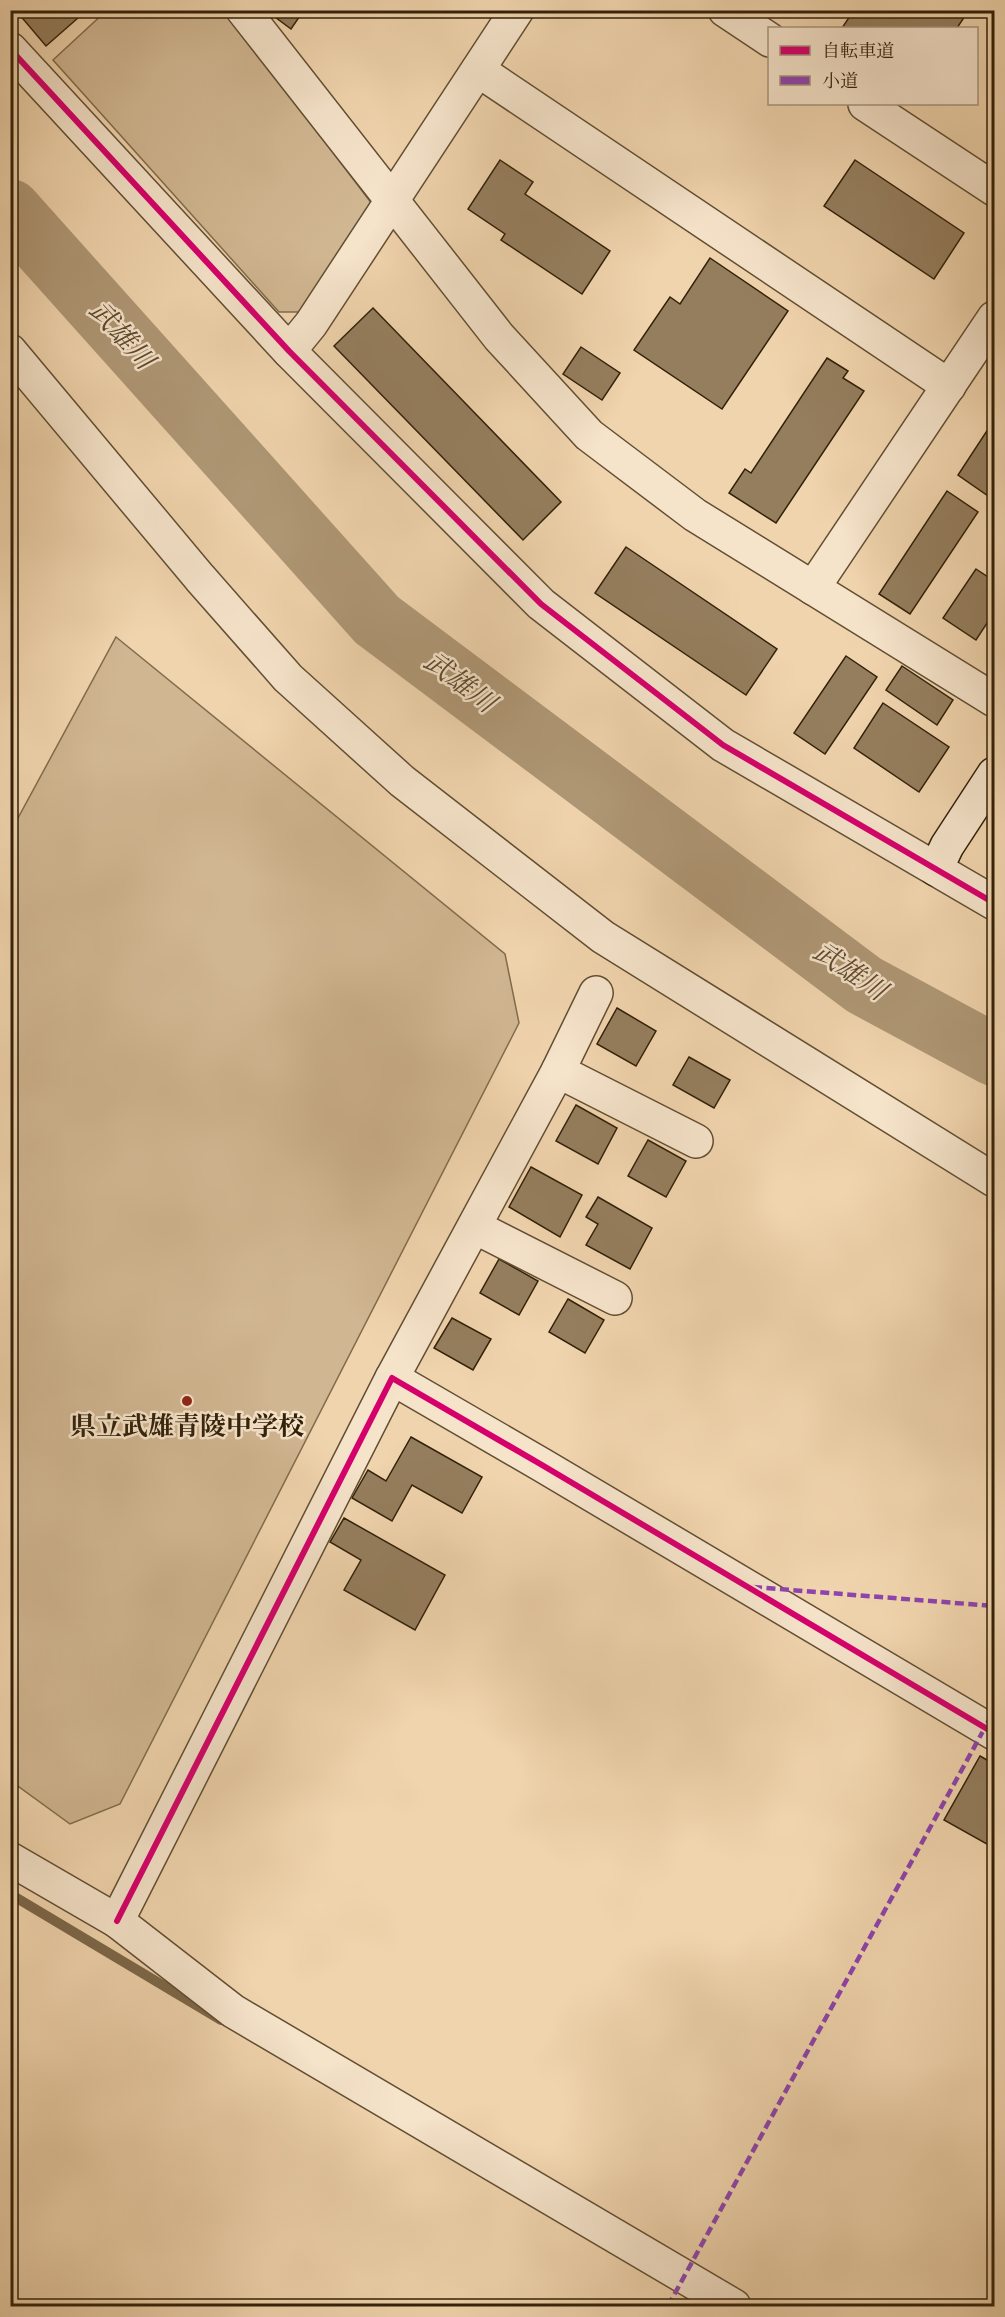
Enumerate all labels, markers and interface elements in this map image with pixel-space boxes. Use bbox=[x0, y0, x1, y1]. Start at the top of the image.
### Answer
legend bbox=[768, 27, 978, 105]
text: 自転車道 bbox=[822, 39, 894, 64]
text: 小道 bbox=[822, 69, 858, 94]
water label: 武雄川 bbox=[81, 293, 164, 380]
water label: 武雄川 bbox=[416, 643, 506, 723]
water label: 武雄川 bbox=[806, 933, 896, 1011]
marker: 県立武雄青陵中学校 bbox=[180, 1394, 194, 1408]
place label: 県立武雄青陵中学校 bbox=[70, 1409, 304, 1444]

